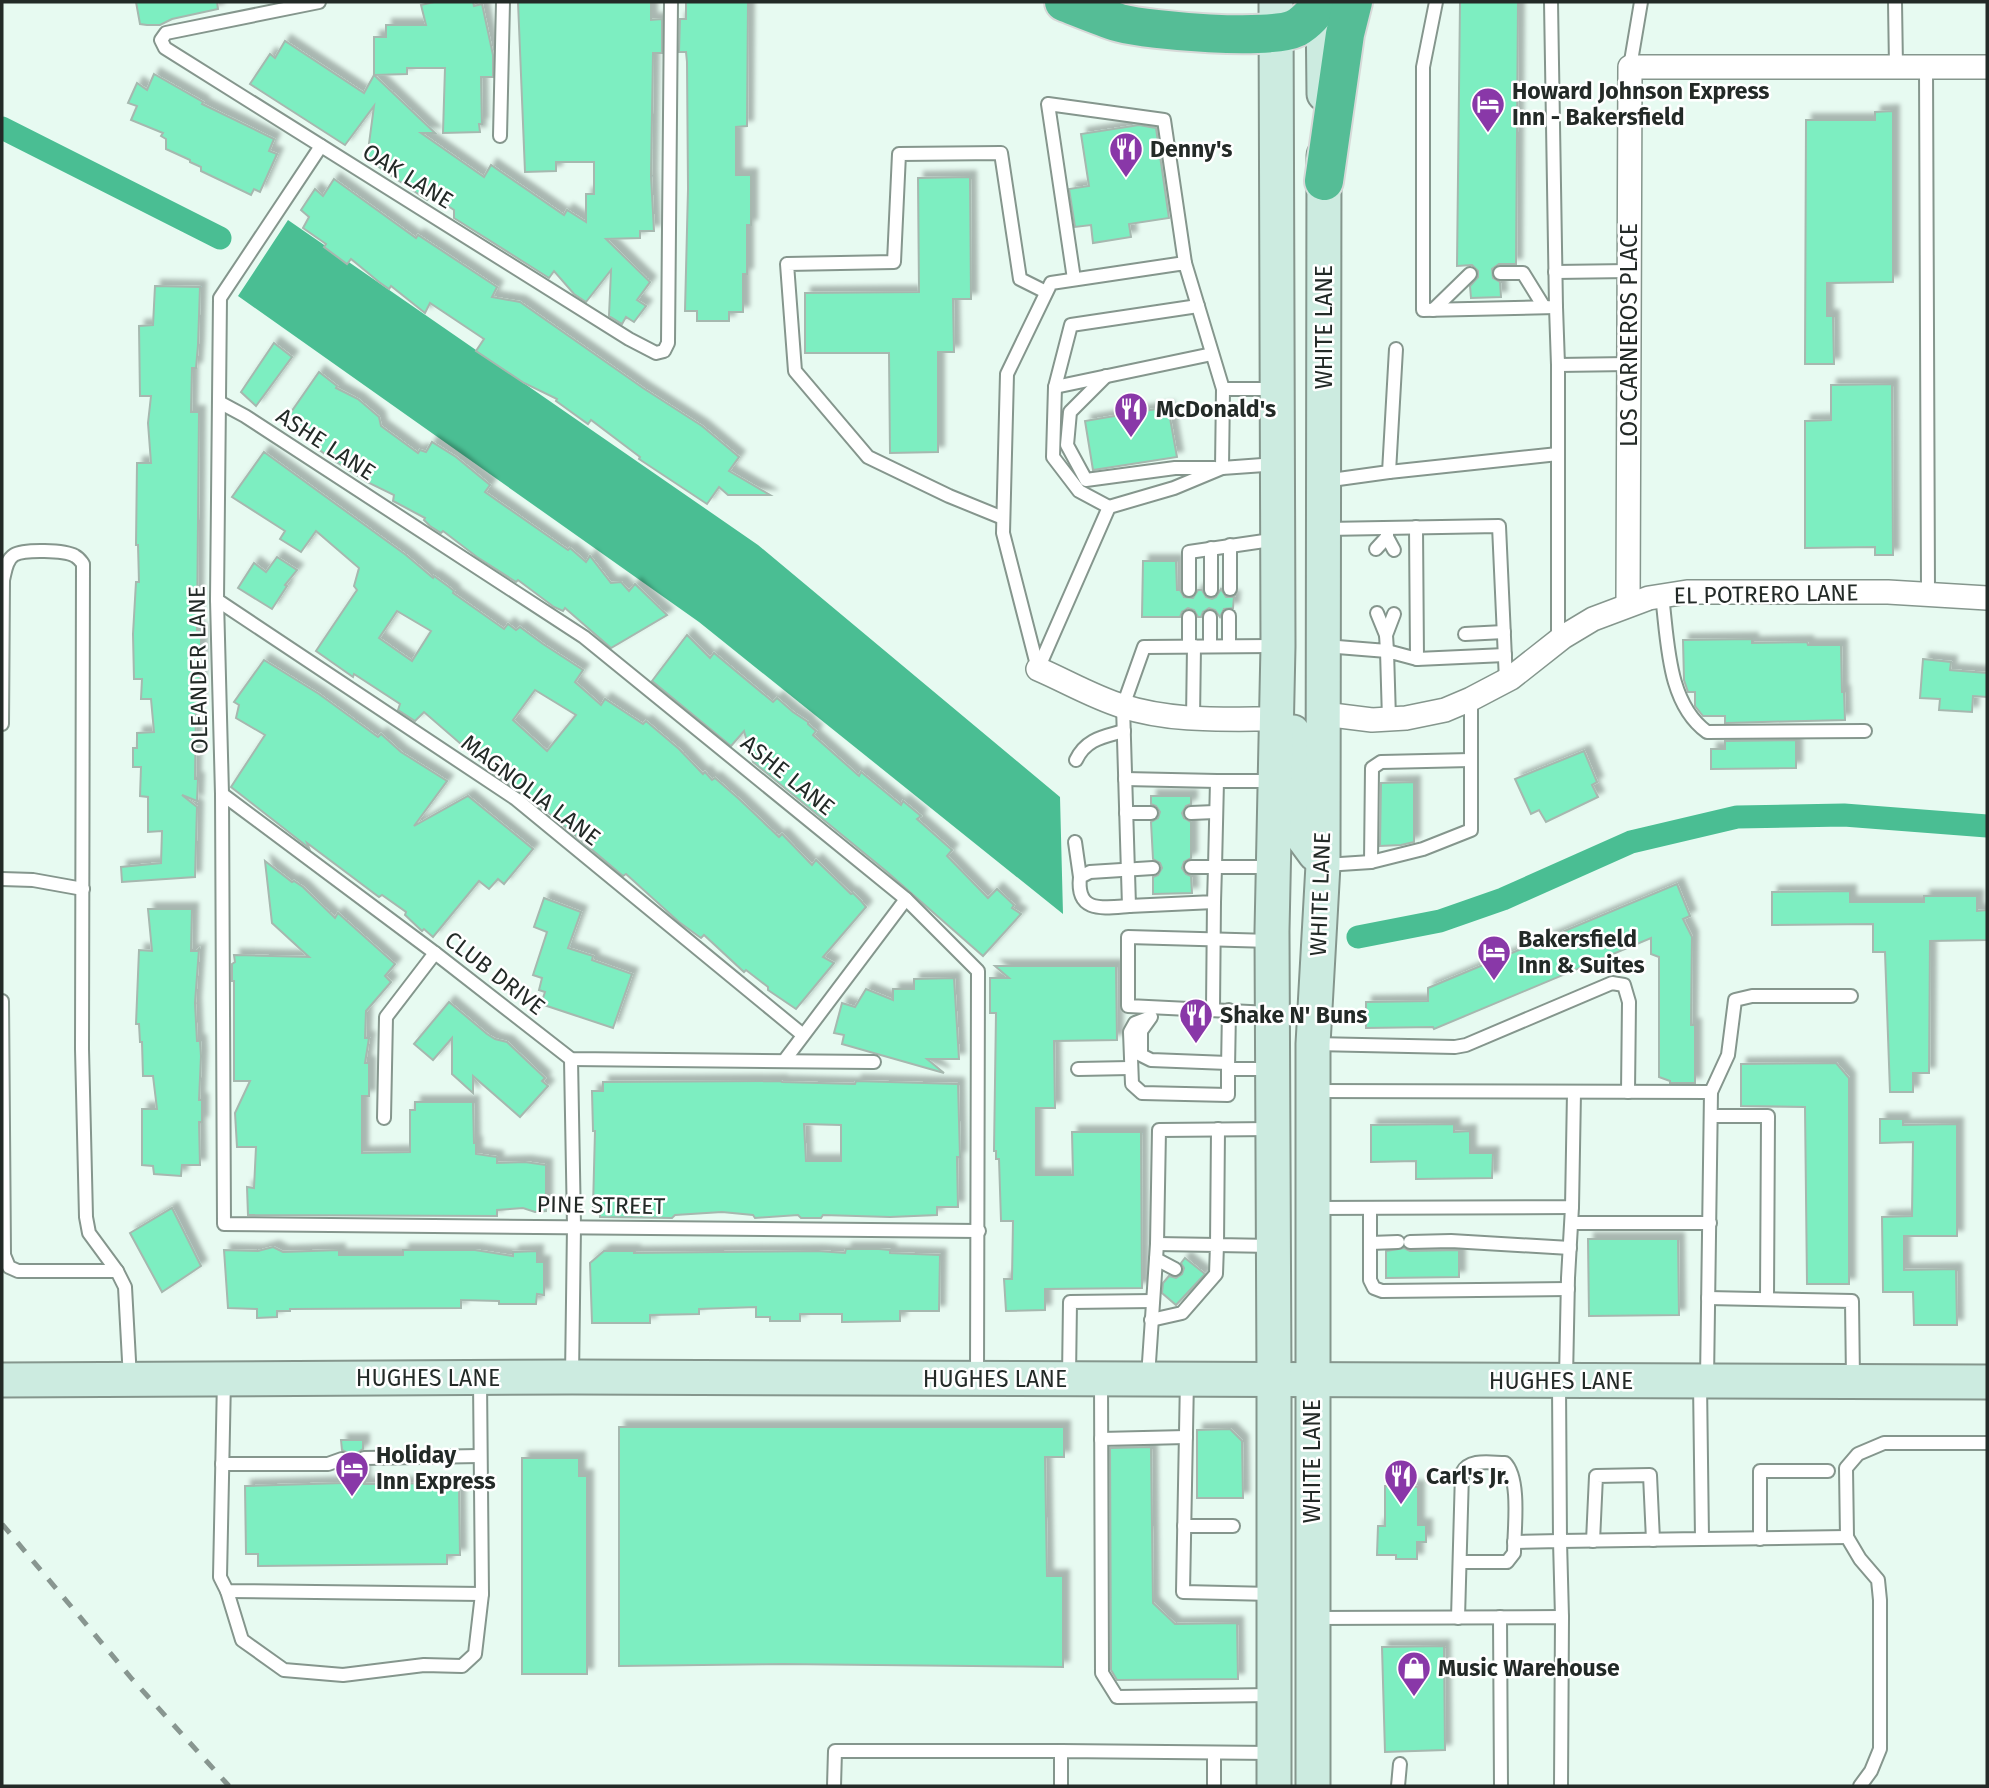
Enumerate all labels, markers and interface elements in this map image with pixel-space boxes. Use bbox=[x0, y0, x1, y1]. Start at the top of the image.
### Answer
place label: Howard Johnson Express Inn - Bakersfield bbox=[1512, 77, 1769, 131]
hotel icon: Howard Johnson Express Inn - Bakersfield bbox=[1469, 85, 1507, 134]
restaurant icon: Denny's bbox=[1107, 130, 1145, 179]
place label: Denny's bbox=[1150, 135, 1232, 163]
street label: OAK LANE bbox=[358, 137, 458, 215]
street label: LOS CARNEROS PLACE bbox=[1615, 223, 1643, 447]
street label: WHITE LANE bbox=[1310, 265, 1338, 389]
restaurant icon: McDonald's bbox=[1112, 390, 1150, 439]
place label: McDonald's bbox=[1156, 395, 1276, 423]
street label: ASHE LANE bbox=[271, 402, 381, 486]
street label: EL POTRERO LANE bbox=[1673, 578, 1859, 610]
street label: OLEANDER LANE bbox=[183, 586, 213, 754]
street label: MAGNOLIA LANE bbox=[456, 729, 606, 851]
street label: ASHE LANE bbox=[736, 729, 840, 821]
street label: WHITE LANE bbox=[1304, 831, 1336, 957]
street label: CLUB DRIVE bbox=[439, 925, 551, 1021]
place label: Bakersfield Inn & Suites bbox=[1518, 925, 1645, 979]
hotel icon: Bakersfield Inn & Suites bbox=[1475, 933, 1513, 982]
restaurant icon: Shake N' Buns bbox=[1177, 996, 1215, 1045]
place label: Shake N' Buns bbox=[1220, 1001, 1367, 1029]
street label: PINE STREET bbox=[536, 1190, 666, 1220]
street label: HUGHES LANE bbox=[356, 1364, 500, 1392]
street label: HUGHES LANE bbox=[923, 1365, 1067, 1393]
street label: HUGHES LANE bbox=[1489, 1367, 1633, 1395]
street label: WHITE LANE bbox=[1298, 1399, 1326, 1523]
place label: Holiday Inn Express bbox=[376, 1441, 496, 1495]
hotel icon: Holiday Inn Express bbox=[333, 1449, 371, 1498]
restaurant icon: Carl's Jr. bbox=[1382, 1457, 1420, 1506]
place label: Carl's Jr. bbox=[1426, 1462, 1509, 1490]
shop icon: Music Warehouse bbox=[1395, 1649, 1433, 1698]
place label: Music Warehouse bbox=[1438, 1654, 1620, 1682]

